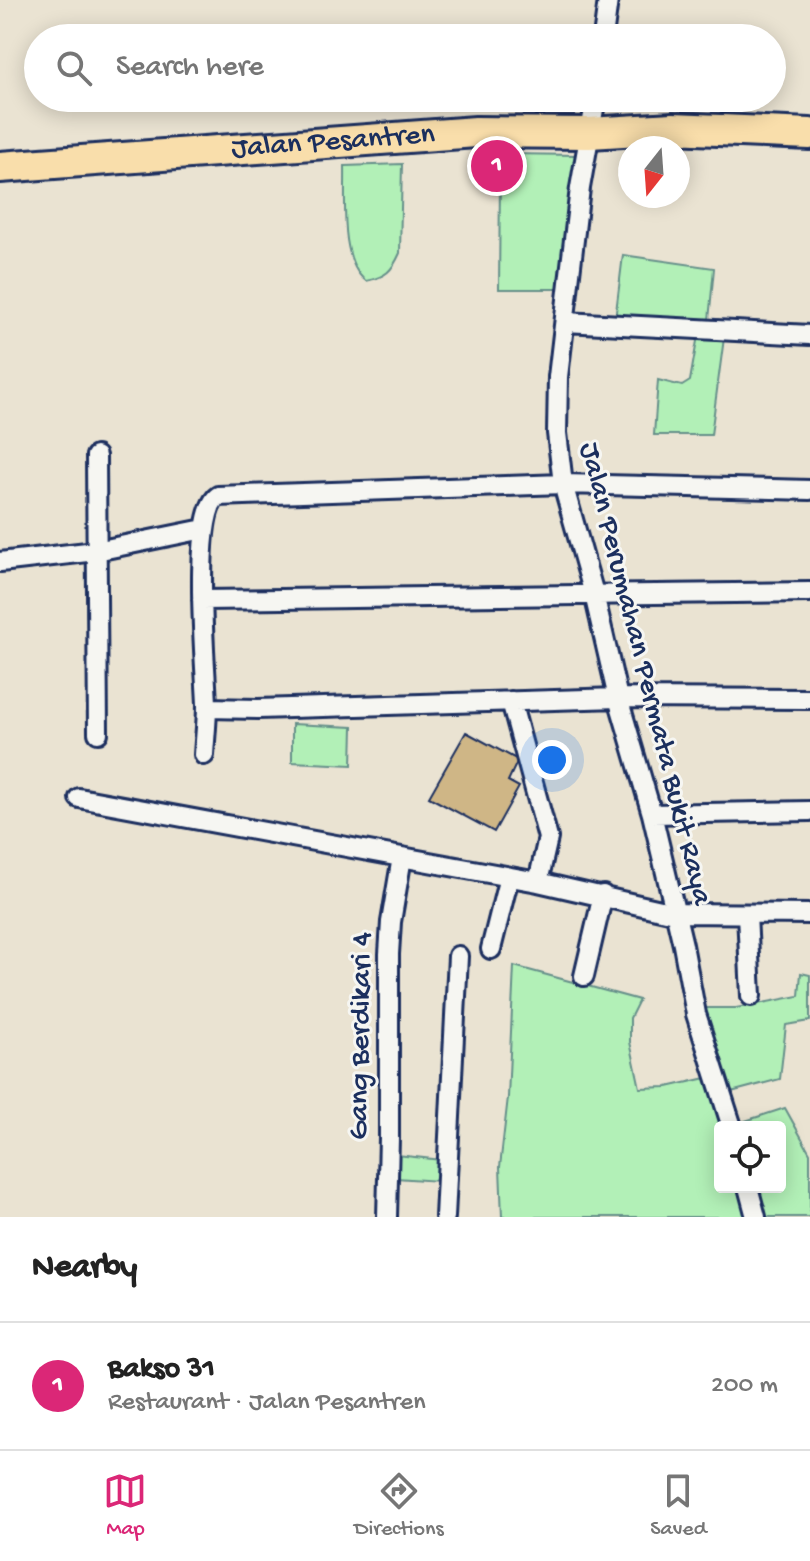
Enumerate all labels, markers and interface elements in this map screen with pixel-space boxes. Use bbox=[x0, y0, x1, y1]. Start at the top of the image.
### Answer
search box bbox=[24, 24, 786, 112]
icon: search bbox=[52, 46, 96, 90]
text: Search here bbox=[116, 51, 264, 86]
street label: Jalan Pesantren bbox=[230, 118, 436, 167]
pin: 1 bbox=[471, 136, 523, 196]
north arrow bbox=[618, 136, 690, 208]
street label: Jalan Perumahan Permata Bukit Raya bbox=[570, 439, 719, 910]
your location bbox=[532, 740, 572, 780]
street label: Gang Berdikari 4 bbox=[343, 932, 381, 1140]
map controls bbox=[714, 1121, 786, 1193]
button: locate bbox=[714, 1121, 786, 1193]
text: Nearby bbox=[32, 1249, 137, 1289]
text: Bakso 31 bbox=[108, 1353, 215, 1388]
text: 1 bbox=[53, 1371, 63, 1402]
text: 200 m bbox=[711, 1371, 778, 1402]
text: Restaurant · Jalan Pesantren bbox=[108, 1388, 426, 1419]
tab: Map bbox=[103, 1469, 147, 1543]
tab: Directions bbox=[354, 1469, 444, 1543]
tab: Saved bbox=[650, 1469, 707, 1543]

